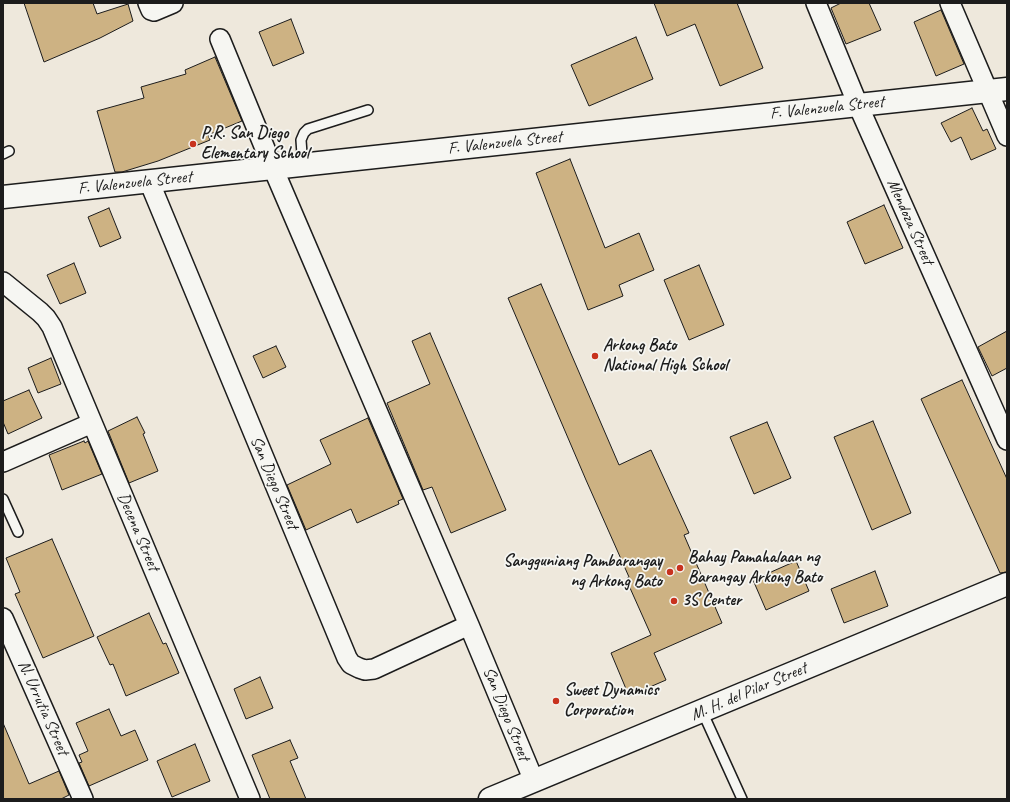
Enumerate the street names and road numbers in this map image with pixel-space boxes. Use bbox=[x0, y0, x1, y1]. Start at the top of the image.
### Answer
street label: F. Valenzuela Street bbox=[769, 92, 885, 124]
street label: F. Valenzuela Street bbox=[447, 127, 563, 159]
street label: F. Valenzuela Street bbox=[77, 167, 193, 199]
street label: Mendoza Street bbox=[882, 176, 938, 268]
street label: San Diego Street bbox=[245, 433, 303, 533]
street label: Decena Street bbox=[112, 490, 164, 574]
street label: N. Urrutia Street bbox=[13, 658, 73, 758]
street label: M. H. del Pilar Street bbox=[688, 658, 810, 726]
street label: San Diego Street bbox=[478, 664, 534, 764]

